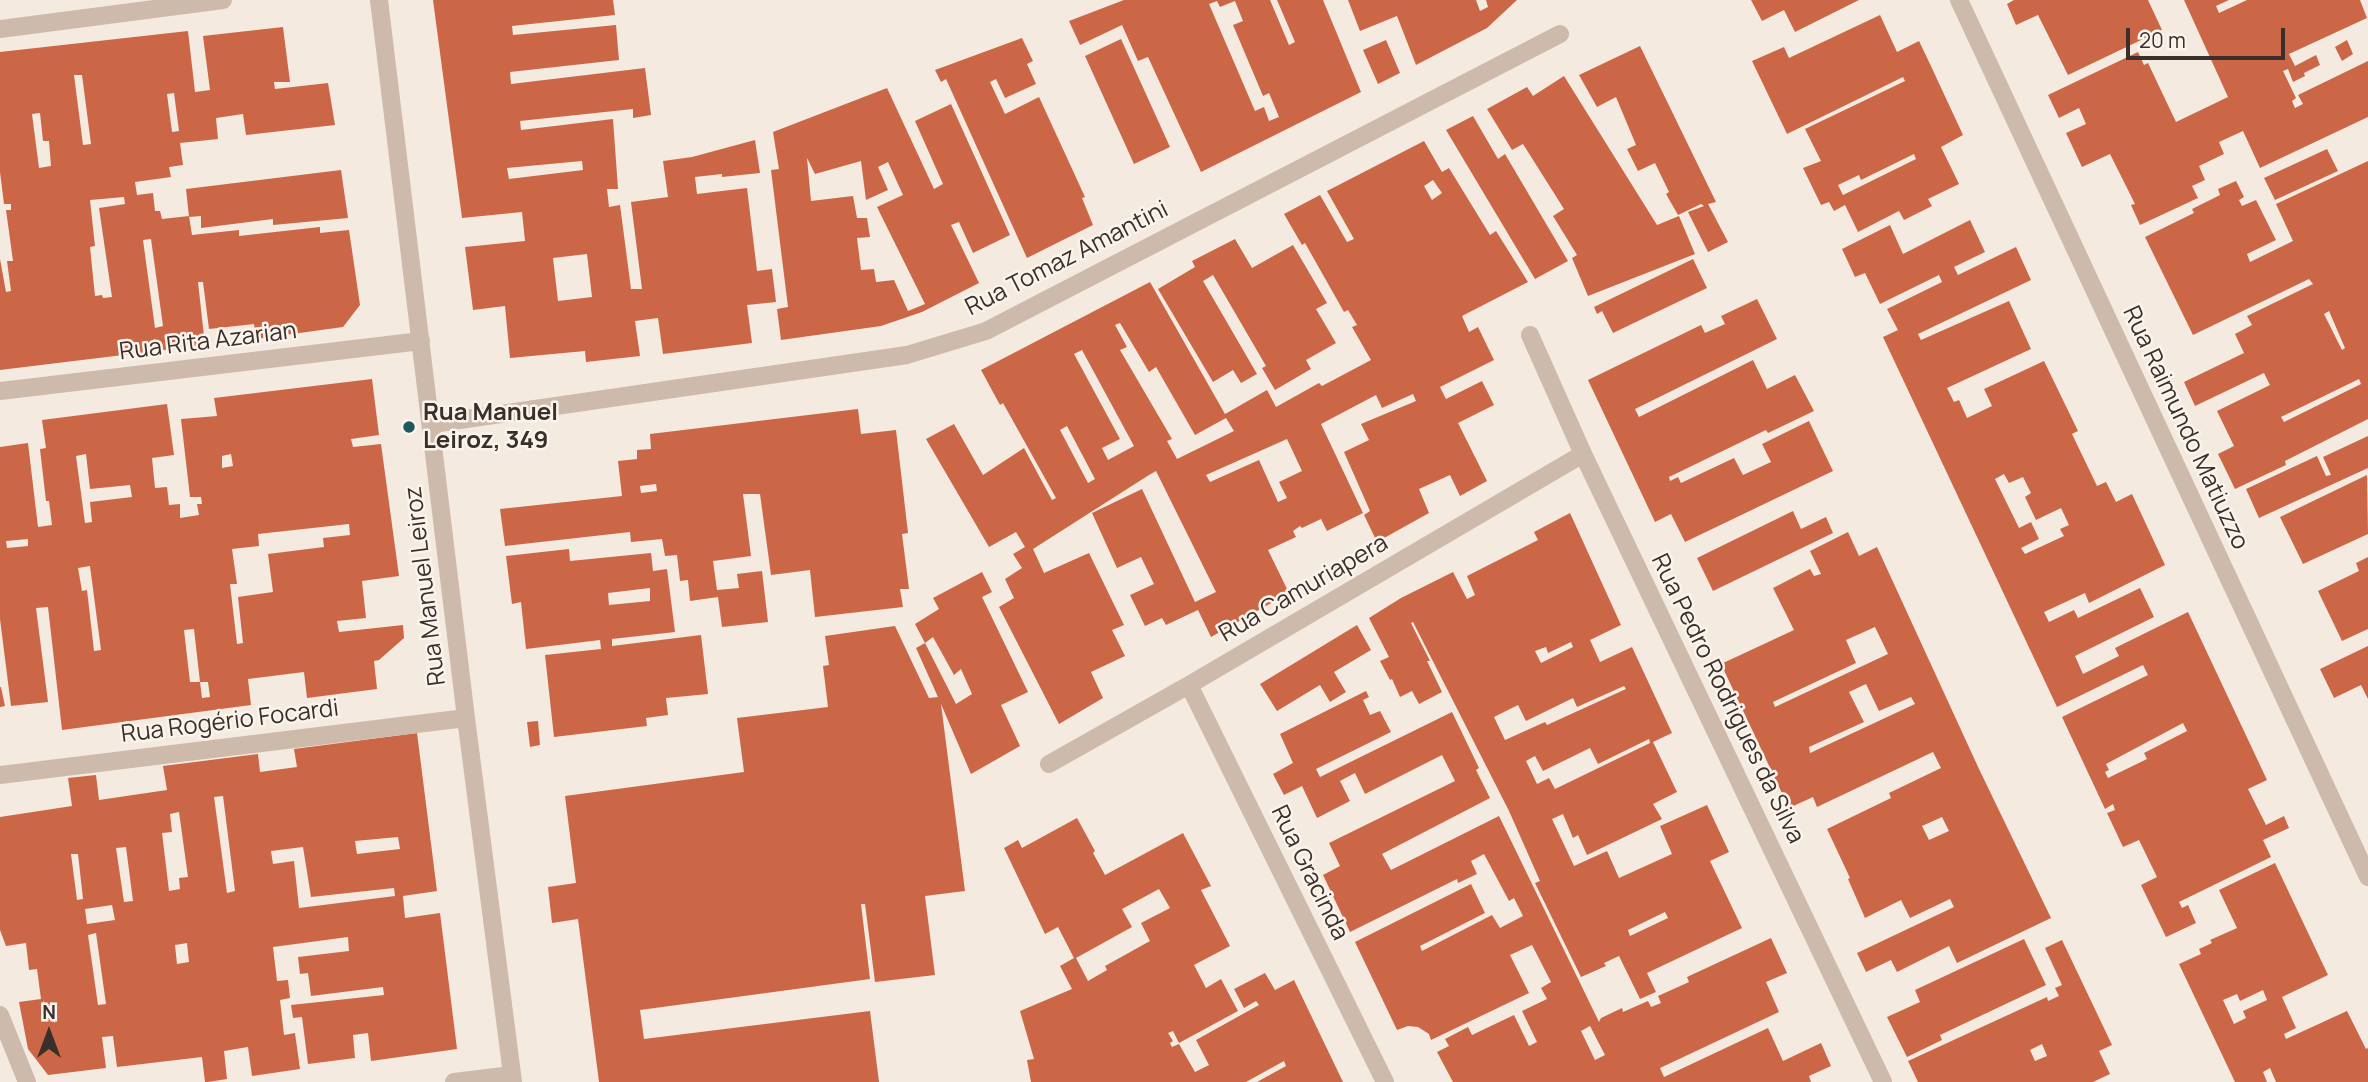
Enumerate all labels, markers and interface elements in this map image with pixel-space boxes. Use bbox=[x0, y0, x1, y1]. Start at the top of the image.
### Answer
scale bar bbox=[2130, 14, 2289, 58]
text: 20 m bbox=[2139, 26, 2186, 54]
street label: Rua Tomaz Amantini bbox=[961, 195, 1173, 323]
street label: Rua Raimundo Matiuzzo bbox=[2116, 302, 2254, 554]
street label: Rua Rita Azarian bbox=[118, 317, 298, 367]
place label: Rua Manuel Leiroz, 349 bbox=[423, 399, 558, 455]
marker: Rua Manuel Leiroz, 349 bbox=[401, 419, 417, 435]
street label: Rua Manuel Leiroz bbox=[399, 485, 453, 687]
street label: Rua Camuriapera bbox=[1215, 529, 1393, 649]
street label: Rua Pedro Rodrigues da Silva bbox=[1644, 550, 1810, 848]
street label: Rua Rogério Focardi bbox=[120, 694, 340, 750]
street label: Rua Gracinda bbox=[1264, 801, 1354, 945]
north arrow bbox=[14, 998, 84, 1068]
text: N bbox=[42, 999, 56, 1025]

